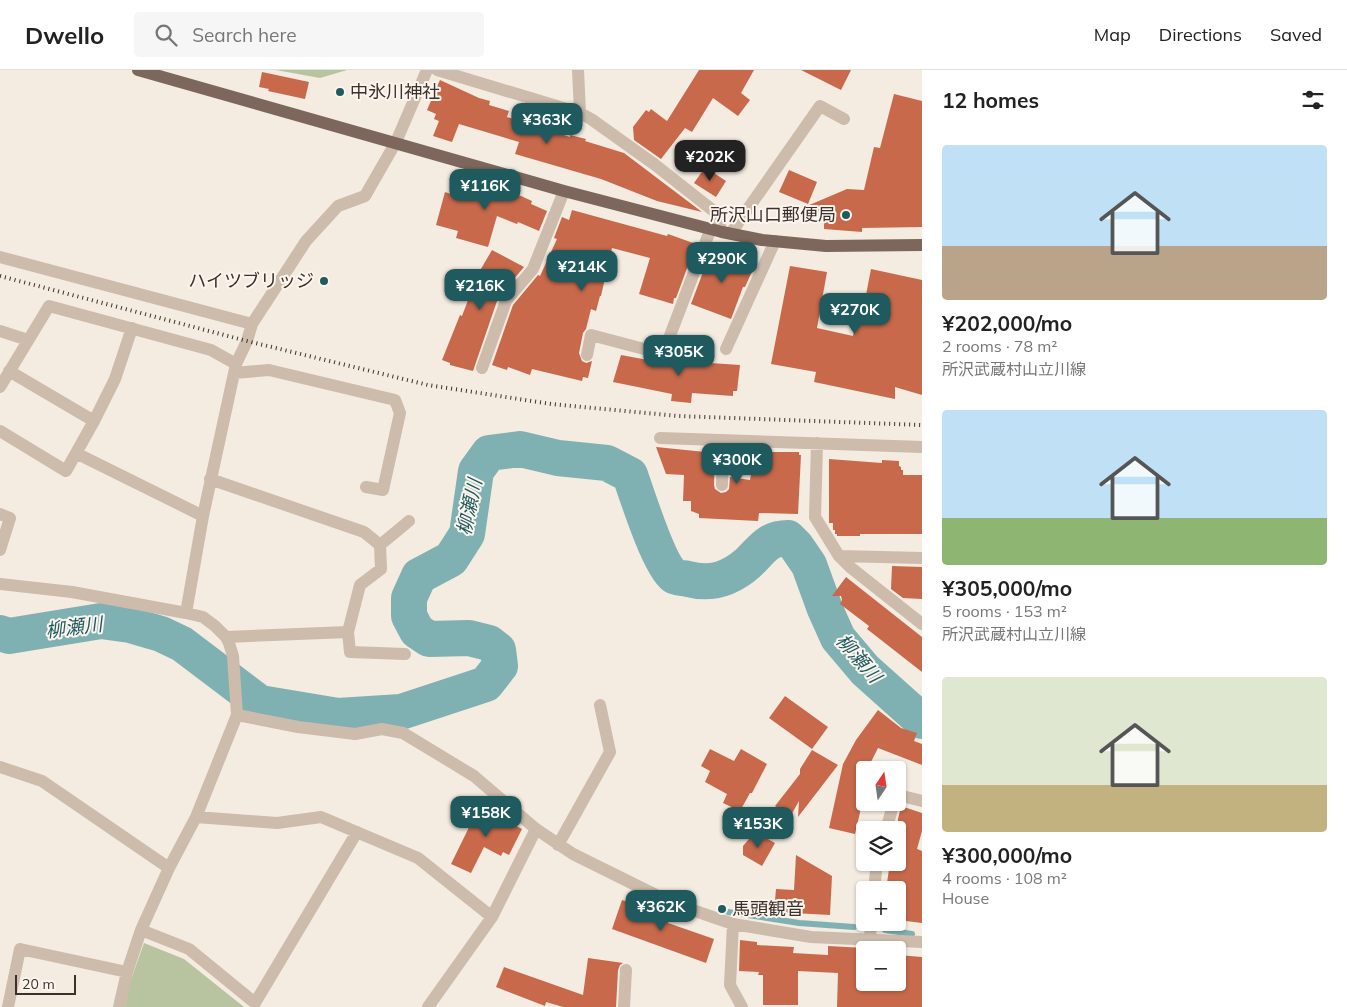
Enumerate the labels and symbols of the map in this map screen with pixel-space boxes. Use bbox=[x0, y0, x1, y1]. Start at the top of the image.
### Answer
place label: 中氷川神社 bbox=[350, 80, 440, 103]
marker: 中氷川神社 bbox=[334, 86, 346, 98]
pin: ¥363K bbox=[512, 102, 582, 145]
pin: ¥202K bbox=[675, 140, 745, 182]
pin: ¥116K bbox=[450, 168, 520, 211]
place label: 所沢山口郵便局 bbox=[710, 203, 836, 226]
marker: 所沢山口郵便局 bbox=[840, 209, 852, 221]
pin: ¥290K bbox=[687, 242, 757, 284]
pin: ¥214K bbox=[547, 250, 617, 292]
pin: ¥216K bbox=[445, 268, 515, 311]
place label: ハイツブリッジ bbox=[188, 269, 314, 292]
marker: ハイツブリッジ bbox=[318, 275, 330, 287]
pin: ¥270K bbox=[820, 292, 890, 335]
pin: ¥305K bbox=[644, 334, 714, 377]
pin: ¥300K bbox=[702, 442, 772, 485]
water label: 柳瀬川 bbox=[451, 475, 487, 537]
water label: 柳瀬川 bbox=[44, 611, 106, 642]
water label: 柳瀬川 bbox=[831, 629, 888, 689]
north arrow bbox=[856, 761, 906, 811]
pin: ¥158K bbox=[451, 796, 521, 838]
pin: ¥153K bbox=[723, 806, 793, 849]
pin: ¥362K bbox=[626, 890, 696, 932]
place label: 馬頭観音 bbox=[732, 897, 804, 920]
marker: 馬頭観音 bbox=[716, 903, 728, 915]
scale bar bbox=[15, 972, 76, 995]

